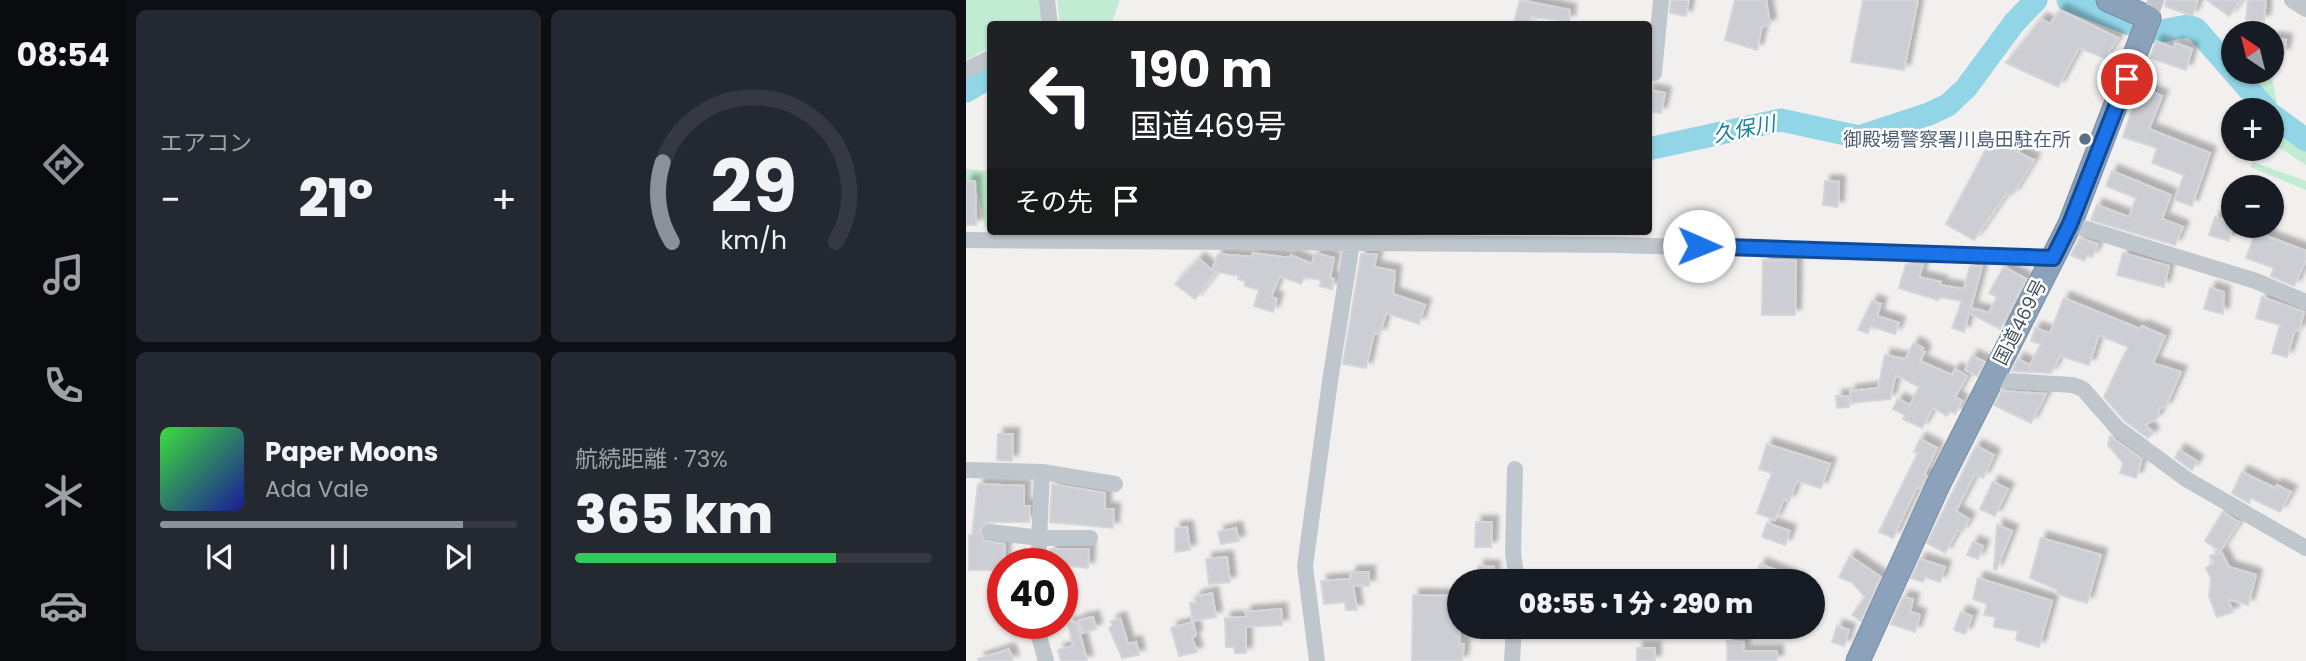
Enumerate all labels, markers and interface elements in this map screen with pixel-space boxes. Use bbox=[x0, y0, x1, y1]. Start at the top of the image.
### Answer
north arrow bbox=[2221, 21, 2284, 84]
map controls bbox=[2221, 21, 2284, 238]
text: 08:54 bbox=[16, 32, 110, 77]
text: 190 m bbox=[1130, 36, 1273, 104]
icon: left bbox=[1015, 49, 1106, 140]
pin bbox=[2097, 49, 2157, 109]
icon: arrive bbox=[2108, 60, 2146, 98]
button: + bbox=[2221, 98, 2284, 161]
text: 国道469号 bbox=[1130, 103, 1287, 148]
water label: 久保川 bbox=[1710, 108, 1780, 149]
place label: 御殿場警察署川島田駐在所 bbox=[1843, 126, 2071, 153]
text: エアコン bbox=[160, 127, 252, 159]
marker: 御殿場警察署川島田駐在所 bbox=[2077, 131, 2093, 147]
text: 29 bbox=[710, 136, 797, 237]
icon: directions bbox=[39, 140, 88, 189]
text: 21° bbox=[299, 162, 373, 235]
text: − bbox=[160, 173, 181, 226]
text: + bbox=[491, 173, 517, 226]
button: − bbox=[2221, 175, 2284, 238]
icon: arrive bbox=[1107, 182, 1145, 220]
text: その先 bbox=[1015, 184, 1093, 220]
position arrow bbox=[1662, 209, 1736, 283]
text: km/h bbox=[720, 223, 787, 258]
icon: music bbox=[39, 250, 88, 299]
street label: 国道469号 bbox=[1987, 274, 2053, 370]
icon: phone bbox=[39, 361, 88, 410]
text: Paper Moons bbox=[265, 434, 438, 470]
text: 航続距離 · 73% bbox=[575, 443, 728, 475]
icon: climate bbox=[39, 471, 88, 520]
text: Ada Vale bbox=[265, 473, 369, 505]
text: 365 km bbox=[575, 478, 773, 551]
icon: previous bbox=[201, 538, 239, 576]
icon: pause bbox=[320, 538, 358, 576]
icon: next bbox=[439, 538, 477, 576]
speed limit sign: 40 bbox=[987, 548, 1078, 639]
icon: car bbox=[39, 581, 88, 630]
text: 08:55 · 1 分 · 290 m bbox=[1519, 586, 1753, 622]

